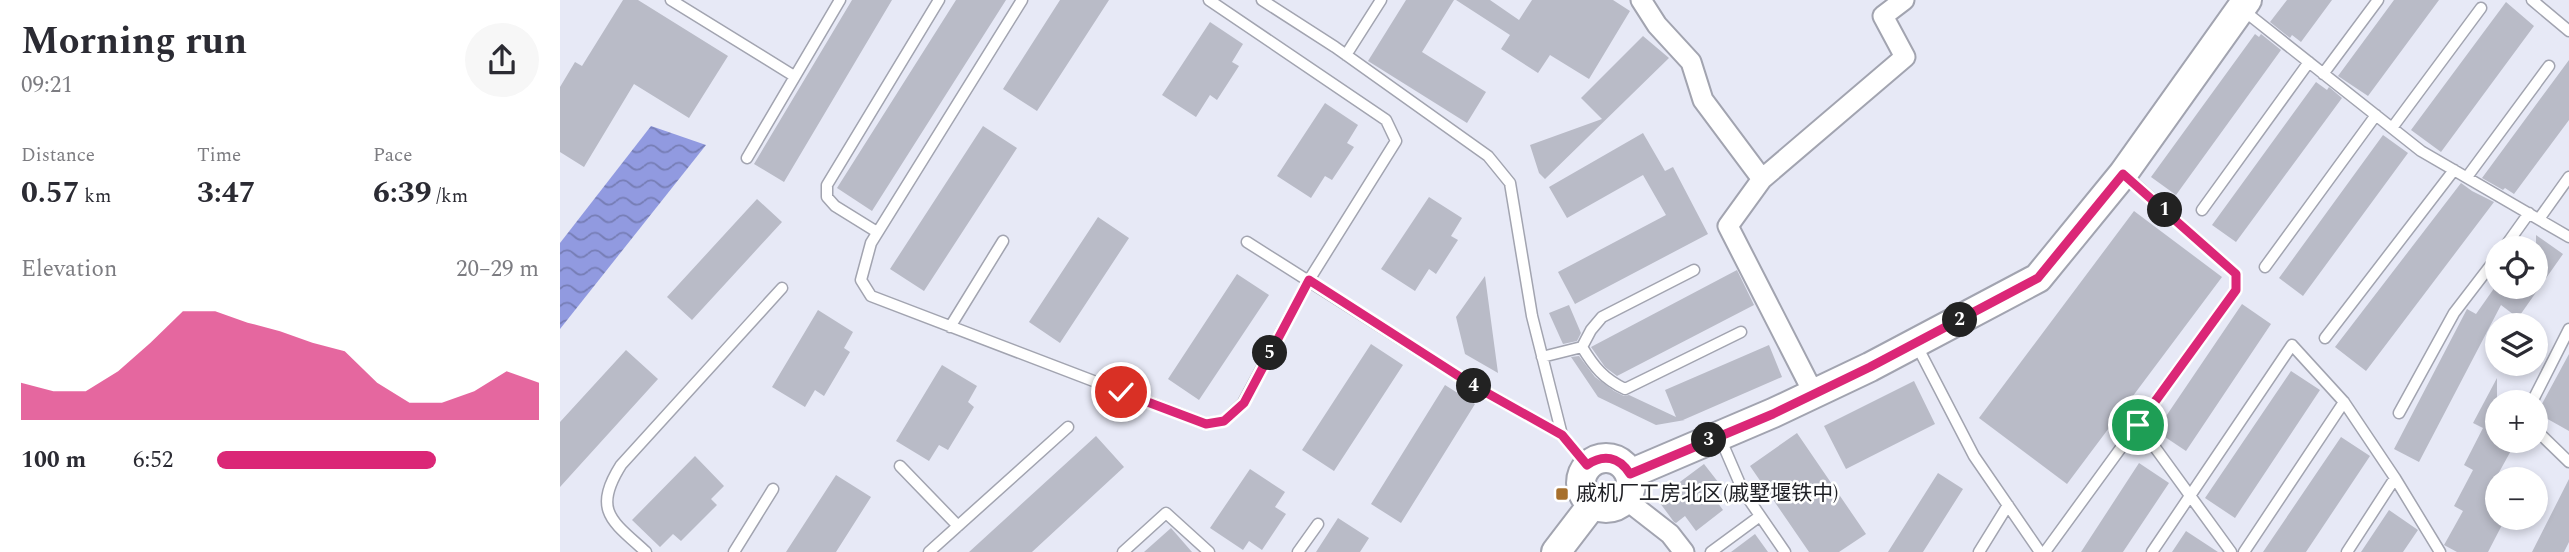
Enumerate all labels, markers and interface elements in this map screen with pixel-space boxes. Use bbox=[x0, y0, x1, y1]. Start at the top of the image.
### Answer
text: Morning run bbox=[21, 13, 247, 71]
button: share bbox=[465, 23, 539, 97]
text: 09:21 bbox=[21, 68, 73, 103]
text: Distance bbox=[21, 141, 95, 170]
text: Time bbox=[197, 141, 241, 170]
text: Pace bbox=[373, 141, 412, 170]
text: 0.57 bbox=[21, 170, 80, 216]
text: 3:47 bbox=[197, 170, 256, 216]
text: 6:39 bbox=[373, 170, 432, 216]
text: km bbox=[80, 182, 111, 211]
text: /km bbox=[432, 182, 468, 211]
pin: 1 bbox=[2148, 192, 2182, 228]
text: 1 bbox=[2159, 195, 2170, 224]
map controls bbox=[2485, 236, 2548, 530]
button: locate bbox=[2485, 236, 2548, 299]
text: Elevation bbox=[21, 252, 117, 287]
text: 20–29 m bbox=[456, 252, 539, 287]
pin: 2 bbox=[1942, 302, 1978, 338]
text: 2 bbox=[1954, 305, 1965, 334]
button: layers bbox=[2485, 313, 2548, 376]
pin: 5 bbox=[1252, 336, 1288, 370]
text: 5 bbox=[1264, 338, 1275, 367]
pin bbox=[1091, 362, 1151, 422]
pin: 4 bbox=[1457, 368, 1492, 404]
text: 4 bbox=[1468, 371, 1479, 400]
icon: check bbox=[1102, 373, 1140, 411]
button: + bbox=[2485, 390, 2548, 453]
pin bbox=[2108, 395, 2168, 455]
icon: arrive bbox=[2119, 406, 2157, 444]
pin: 3 bbox=[1692, 422, 1726, 458]
text: 3 bbox=[1703, 425, 1714, 454]
text: 100 m bbox=[21, 443, 86, 478]
text: 6:52 bbox=[133, 443, 173, 478]
button: − bbox=[2485, 467, 2548, 530]
place label: 戚机厂工房北区(戚墅堰铁中) bbox=[1576, 478, 1839, 510]
marker: 戚机厂工房北区(戚墅堰铁中) bbox=[1554, 486, 1570, 502]

